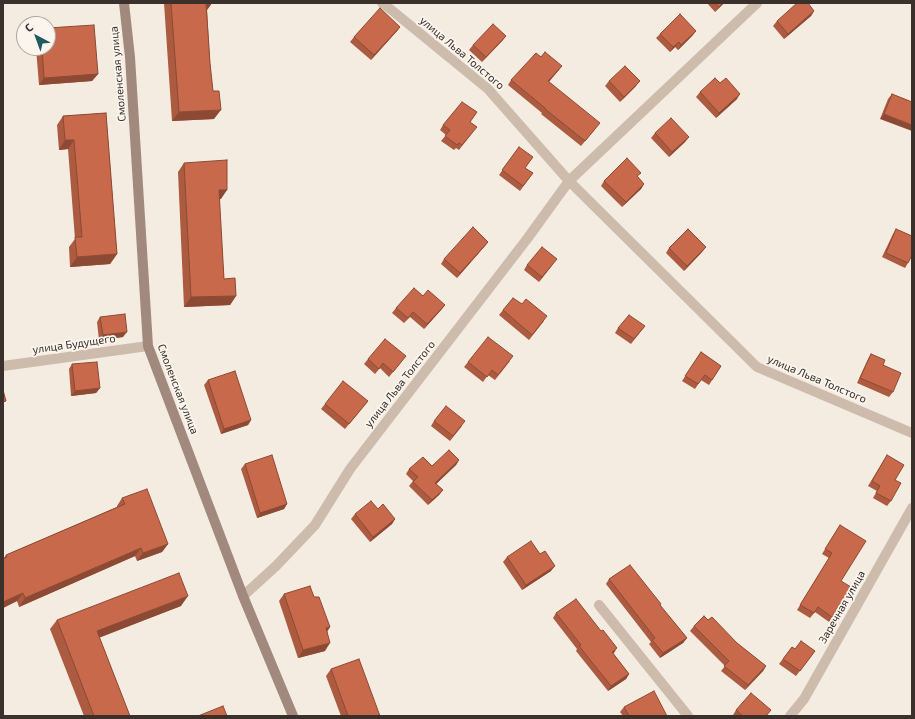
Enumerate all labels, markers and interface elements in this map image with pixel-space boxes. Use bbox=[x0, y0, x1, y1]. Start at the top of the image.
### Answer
street label: улица Льва Толстого bbox=[417, 14, 507, 92]
north arrow bbox=[16, 16, 56, 56]
text: С bbox=[22, 20, 35, 34]
street label: Смоленская улица bbox=[107, 26, 129, 122]
street label: улица Будущего bbox=[32, 332, 116, 356]
street label: улица Льва Толстого bbox=[362, 338, 438, 430]
street label: Смоленская улица bbox=[155, 342, 201, 436]
street label: улица Льва Толстого bbox=[765, 352, 869, 406]
street label: Заречная улица bbox=[816, 568, 868, 646]

